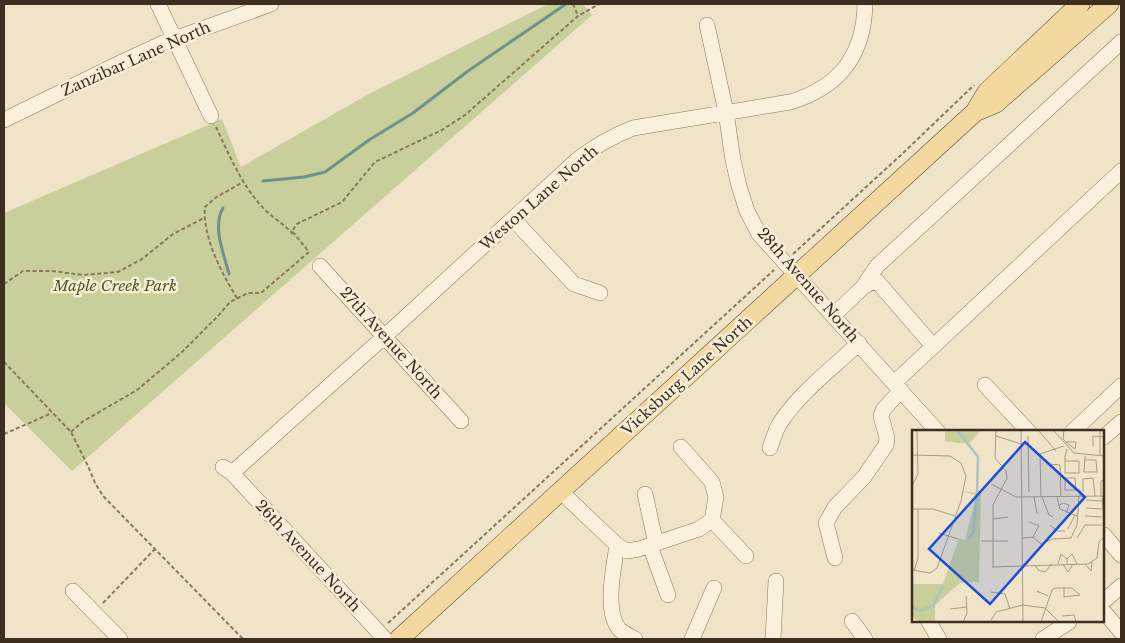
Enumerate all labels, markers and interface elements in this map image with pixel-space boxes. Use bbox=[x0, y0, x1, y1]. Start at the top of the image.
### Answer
street label: Zanzibar Lane North bbox=[58, 17, 213, 100]
street label: Weston Lane North bbox=[475, 141, 602, 255]
street label: 28th Avenue North bbox=[753, 224, 863, 346]
park label: Maple Creek Park bbox=[52, 276, 177, 295]
street label: 27th Avenue North bbox=[336, 283, 447, 402]
street label: Vicksburg Lane North bbox=[617, 312, 756, 440]
inset map bbox=[912, 430, 1105, 623]
street label: 26th Avenue North bbox=[252, 496, 365, 616]

